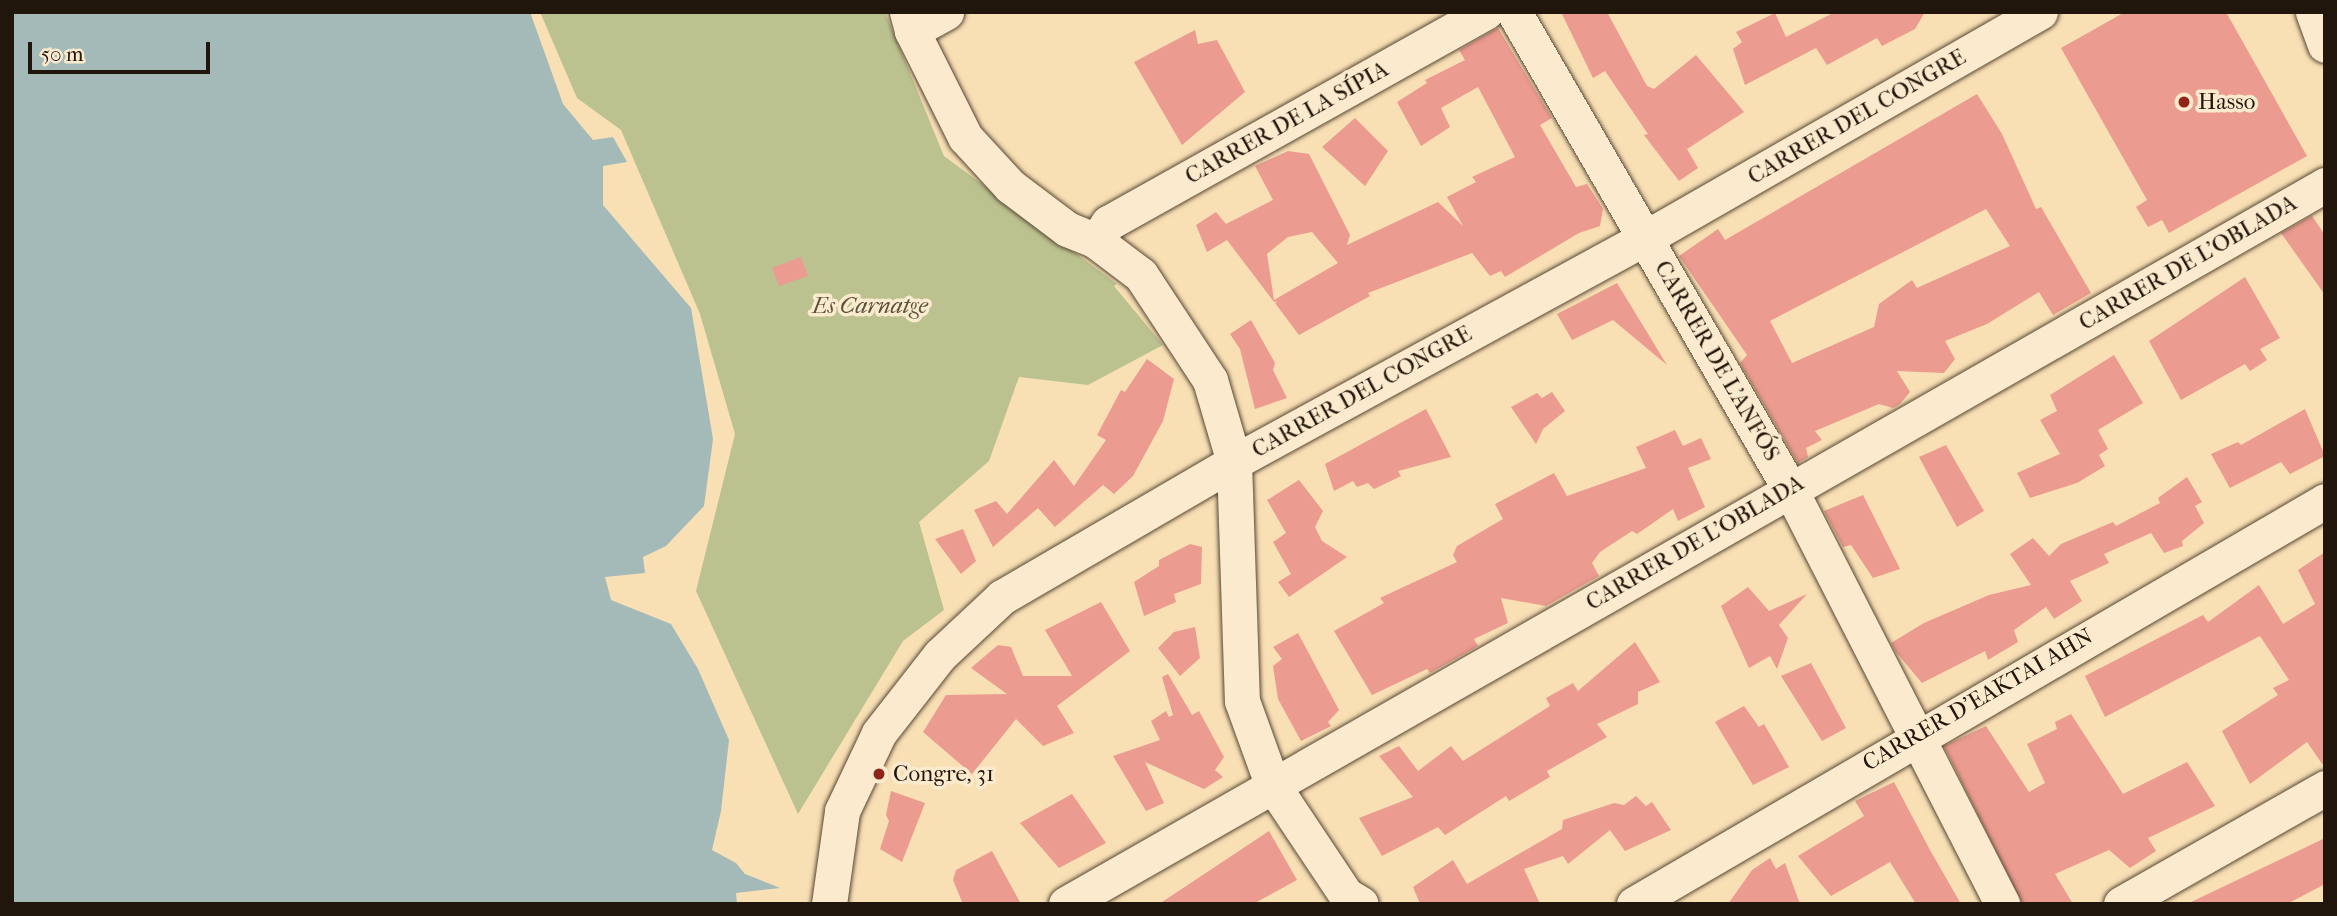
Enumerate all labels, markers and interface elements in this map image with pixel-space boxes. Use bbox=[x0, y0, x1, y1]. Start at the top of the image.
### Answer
scale bar bbox=[32, 28, 214, 72]
text: 50 m bbox=[41, 42, 84, 66]
street label: CARRER DEL CONGRE bbox=[1743, 43, 1971, 191]
street label: CARRER DE LA SÍPIA bbox=[1181, 56, 1393, 190]
place label: Hasso bbox=[2198, 88, 2255, 116]
marker: Hasso bbox=[2176, 94, 2192, 110]
street label: CARRER DE L'OBLADA bbox=[2074, 189, 2302, 337]
street label: CARRER DE L'ANFÓS bbox=[1648, 256, 1786, 466]
park label: Es Carnatge bbox=[812, 292, 928, 320]
street label: CARRER DEL CONGRE bbox=[1247, 320, 1477, 464]
street label: CARRER DE L'OBLADA bbox=[1581, 469, 1809, 617]
street label: CARRER D'EAKTAI AHN bbox=[1858, 623, 2098, 777]
place label: Congre, 31 bbox=[893, 760, 994, 788]
marker: Congre, 31 bbox=[871, 766, 887, 782]

